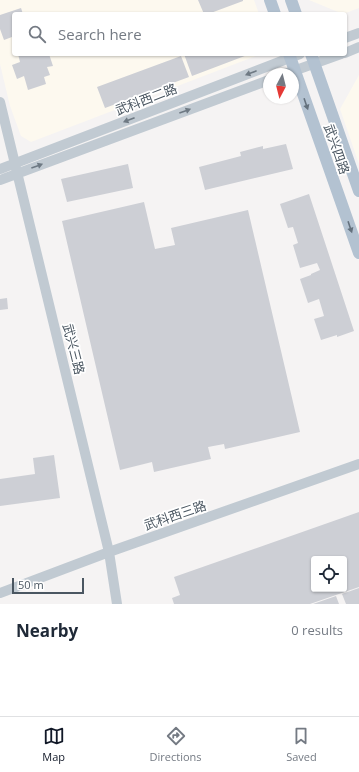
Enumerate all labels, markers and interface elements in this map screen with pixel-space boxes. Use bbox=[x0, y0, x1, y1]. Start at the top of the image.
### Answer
search box bbox=[12, 12, 347, 56]
icon: search bbox=[26, 23, 48, 45]
text: Search here bbox=[58, 24, 142, 44]
north arrow bbox=[263, 68, 299, 104]
one-way arrow bbox=[244, 70, 256, 76]
street label: 武科西二路 bbox=[112, 79, 180, 119]
one-way arrow bbox=[304, 98, 310, 110]
one-way arrow bbox=[179, 108, 191, 114]
one-way arrow bbox=[123, 117, 135, 123]
street label: 武兴四路 bbox=[320, 121, 354, 177]
one-way arrow bbox=[31, 163, 43, 169]
one-way arrow bbox=[347, 221, 353, 233]
street label: 武兴三路 bbox=[59, 322, 89, 376]
street label: 武科西三路 bbox=[141, 496, 209, 534]
map controls bbox=[311, 556, 347, 592]
button: locate bbox=[311, 556, 347, 592]
scale bar bbox=[12, 576, 84, 595]
text: 50 m bbox=[18, 577, 44, 592]
text: Nearby bbox=[16, 619, 78, 642]
text: 0 results bbox=[291, 621, 343, 639]
tab: Map bbox=[42, 725, 65, 764]
tab: Directions bbox=[150, 725, 202, 764]
tab: Saved bbox=[286, 725, 317, 764]

